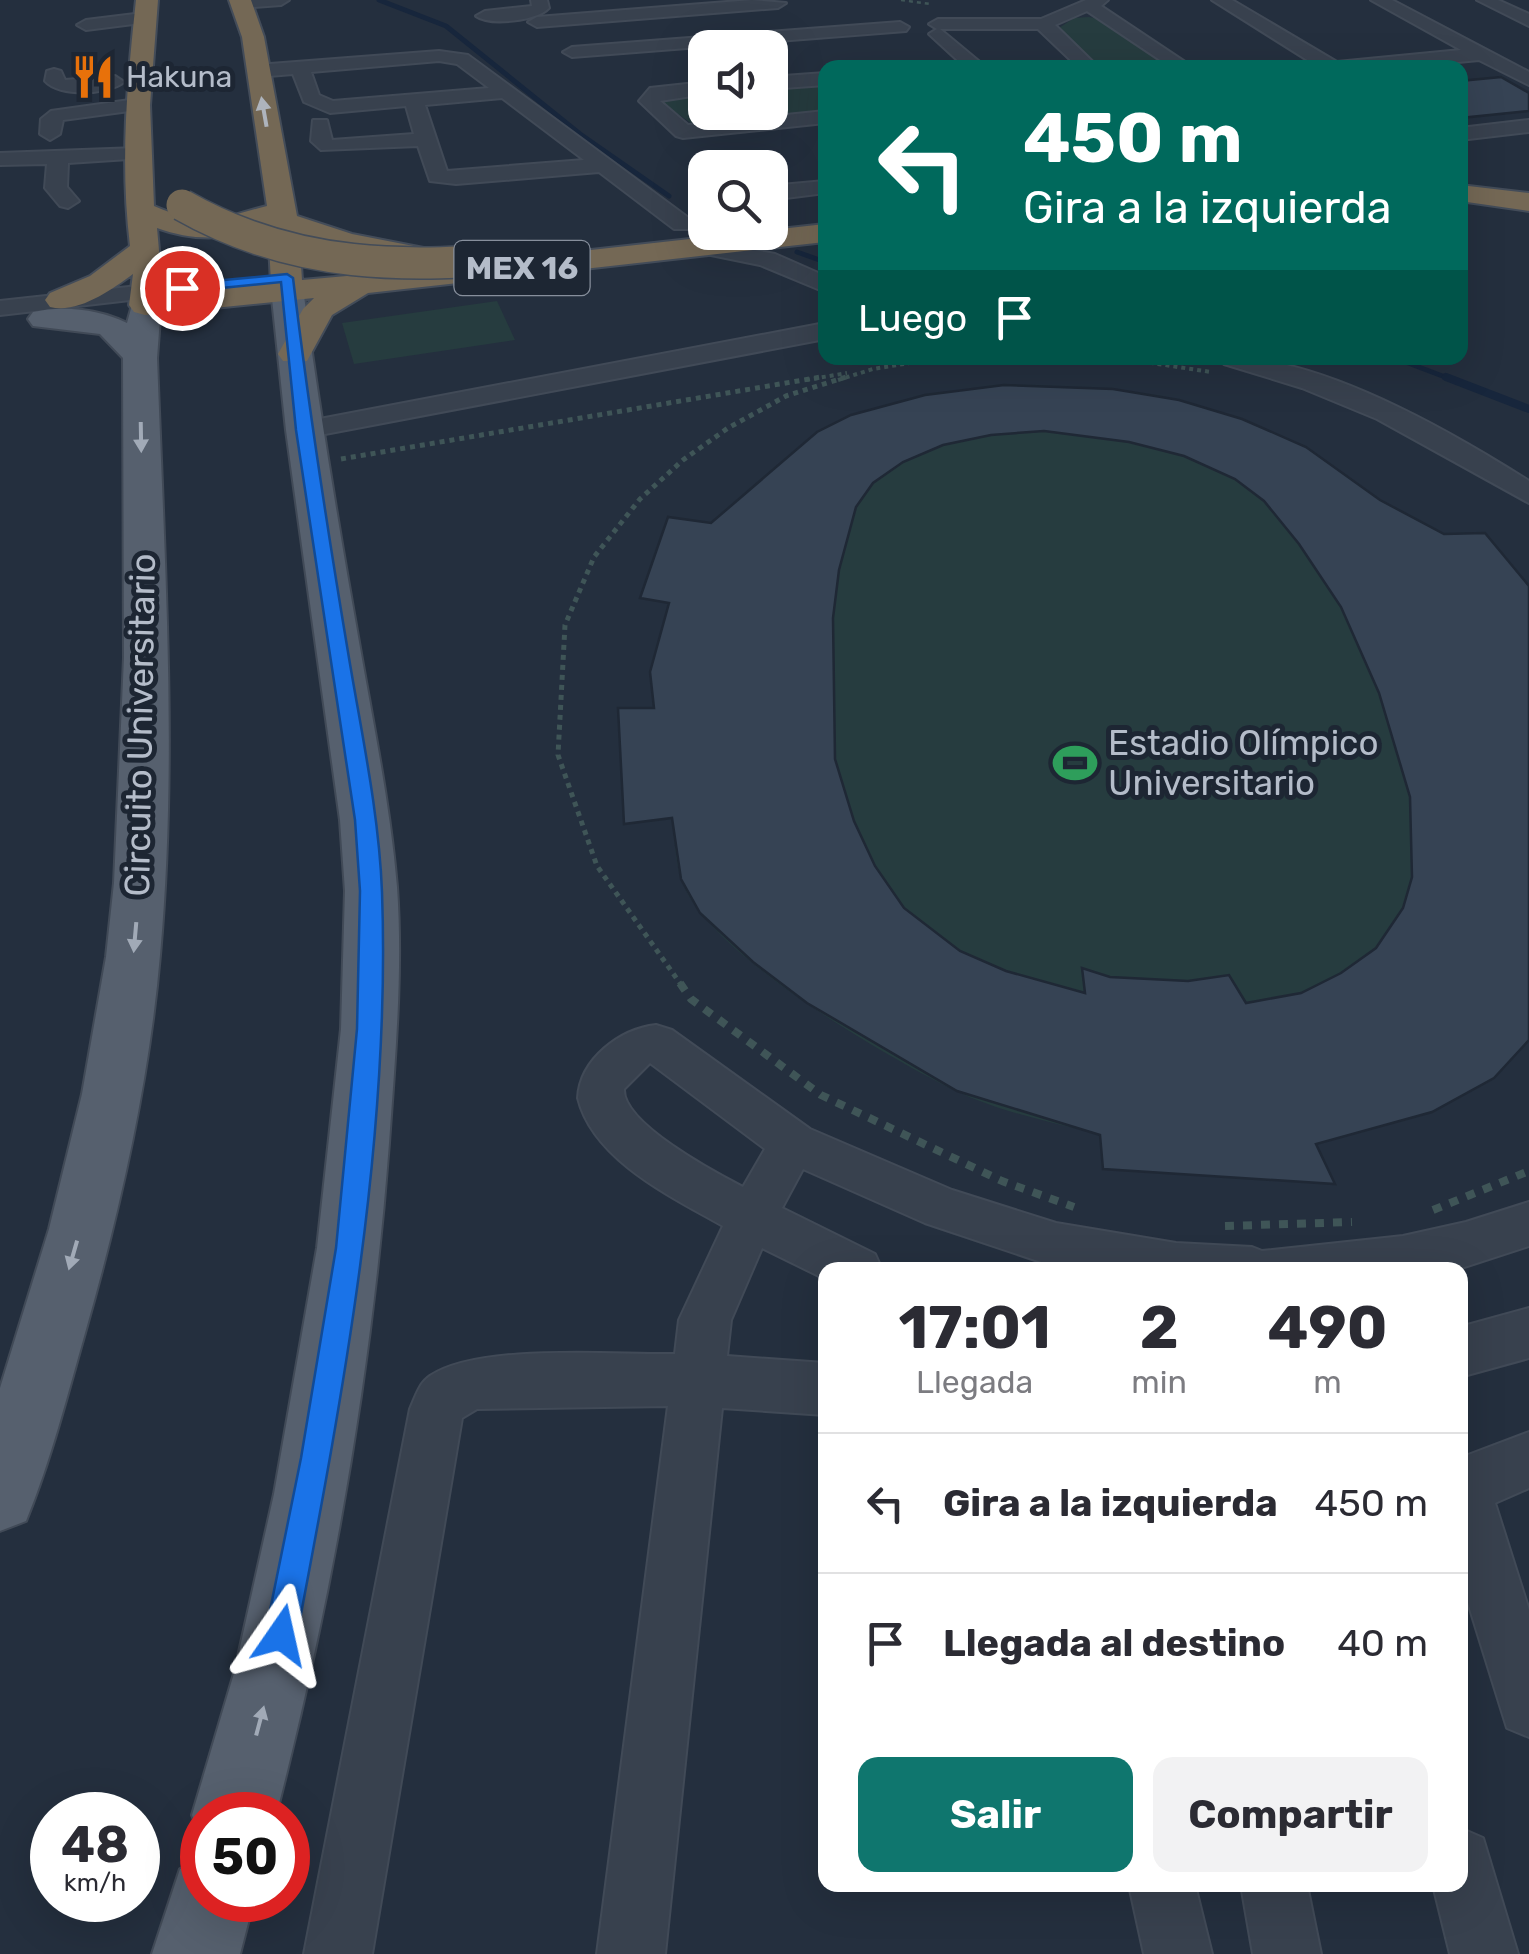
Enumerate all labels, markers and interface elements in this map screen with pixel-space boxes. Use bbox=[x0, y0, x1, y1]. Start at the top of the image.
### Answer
map controls bbox=[688, 30, 788, 250]
button: sound bbox=[688, 30, 788, 130]
restaurant icon: Hakuna bbox=[69, 53, 117, 101]
place label: Hakuna bbox=[126, 59, 232, 95]
one-way arrow bbox=[256, 96, 271, 128]
text: 450 m bbox=[1023, 97, 1243, 180]
icon: left bbox=[858, 100, 988, 230]
button: search bbox=[688, 150, 788, 250]
text: Gira a la izquierda bbox=[1023, 181, 1392, 234]
road number: MEX 16 bbox=[454, 241, 590, 295]
pin bbox=[140, 246, 225, 331]
icon: arrive bbox=[155, 261, 210, 316]
icon: arrive bbox=[987, 290, 1042, 345]
text: Luego bbox=[858, 295, 967, 341]
one-way arrow bbox=[134, 422, 150, 454]
street label: Circuito Universitario bbox=[116, 553, 164, 897]
place label: Estadio Olímpico Universitario bbox=[1108, 722, 1379, 804]
sports icon: Estadio Olímpico Universitario bbox=[1051, 739, 1099, 787]
one-way arrow bbox=[127, 921, 143, 953]
one-way arrow bbox=[64, 1240, 80, 1271]
text: 17:01 bbox=[899, 1292, 1051, 1363]
text: 2 bbox=[1140, 1292, 1179, 1363]
text: 490 bbox=[1267, 1292, 1387, 1363]
text: Llegada bbox=[916, 1363, 1033, 1401]
text: min bbox=[1131, 1363, 1187, 1401]
text: m bbox=[1313, 1363, 1342, 1401]
icon: left bbox=[858, 1476, 913, 1531]
text: Gira a la izquierda bbox=[943, 1480, 1278, 1526]
text: 450 m bbox=[1315, 1480, 1428, 1526]
position arrow bbox=[229, 1583, 333, 1687]
icon: arrive bbox=[858, 1616, 913, 1671]
text: Llegada al destino bbox=[943, 1620, 1285, 1666]
text: 40 m bbox=[1337, 1620, 1428, 1666]
one-way arrow bbox=[253, 1705, 268, 1736]
button: Salir bbox=[858, 1757, 1133, 1872]
button: Compartir bbox=[1153, 1757, 1428, 1872]
speed limit sign: 50 bbox=[180, 1792, 310, 1922]
text: 48 bbox=[61, 1815, 129, 1875]
text: km/h bbox=[64, 1868, 126, 1897]

